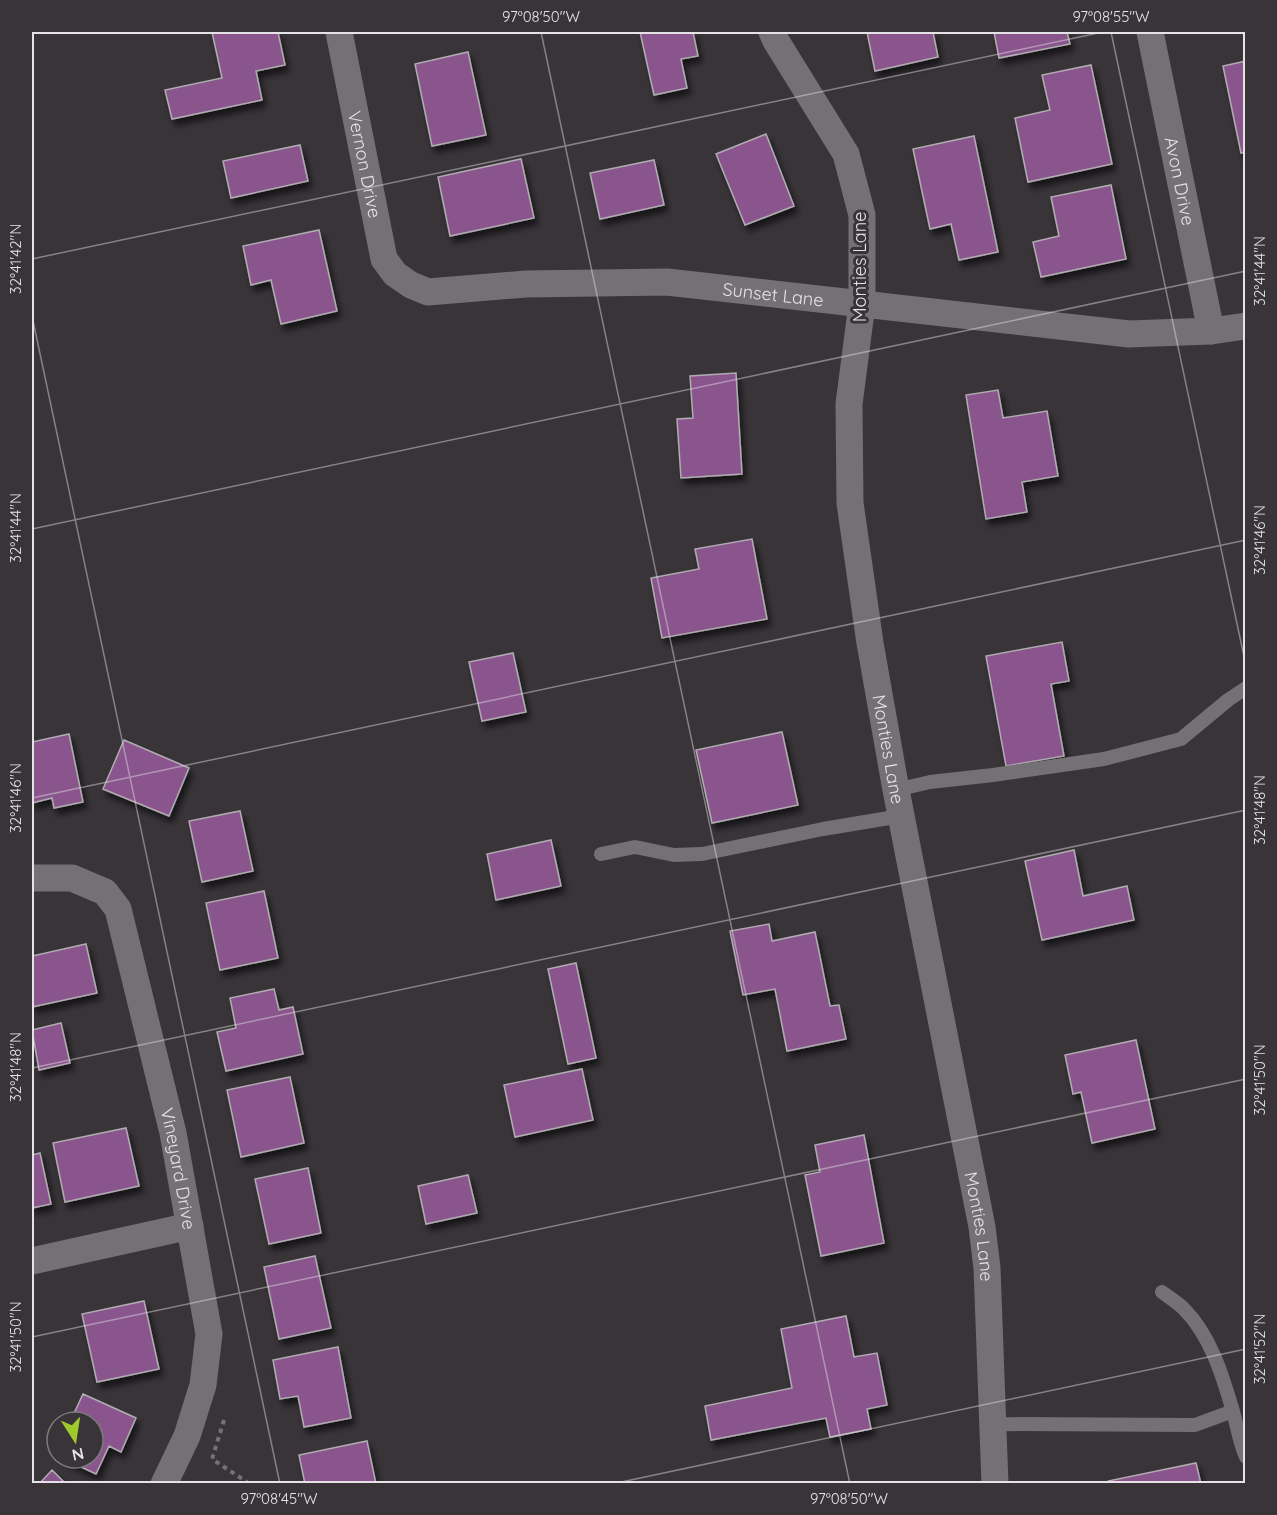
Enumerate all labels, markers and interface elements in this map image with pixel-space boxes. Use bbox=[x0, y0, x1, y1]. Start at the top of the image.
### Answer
text: 97°08'50"W bbox=[502, 7, 580, 26]
text: 97°08'55"W bbox=[1072, 7, 1150, 26]
street label: Vernon Drive bbox=[343, 109, 387, 220]
street label: Avon Drive bbox=[1160, 134, 1201, 227]
street label: Monties Lane bbox=[848, 212, 871, 322]
text: 32°41'42"N bbox=[6, 224, 25, 294]
text: 32°41'44"N bbox=[1250, 236, 1269, 306]
street label: Sunset Lane bbox=[721, 277, 825, 311]
text: 32°41'44"N bbox=[6, 493, 25, 563]
text: 32°41'46"N bbox=[1250, 505, 1269, 575]
street label: Monties Lane bbox=[868, 693, 910, 806]
text: 32°41'46"N bbox=[6, 763, 25, 833]
text: 32°41'48"N bbox=[1250, 775, 1269, 845]
text: 32°41'48"N bbox=[6, 1032, 25, 1102]
text: 32°41'50"N bbox=[1250, 1044, 1269, 1116]
street label: Vineyard Drive bbox=[156, 1105, 202, 1231]
street label: Monties Lane bbox=[960, 1170, 999, 1282]
text: 32°41'50"N bbox=[6, 1301, 25, 1373]
text: 32°41'52"N bbox=[1250, 1314, 1269, 1384]
north arrow bbox=[45, 1410, 105, 1470]
text: N bbox=[70, 1444, 86, 1466]
text: 97°08'45"W bbox=[241, 1489, 318, 1508]
text: 97°08'50"W bbox=[810, 1489, 888, 1508]

